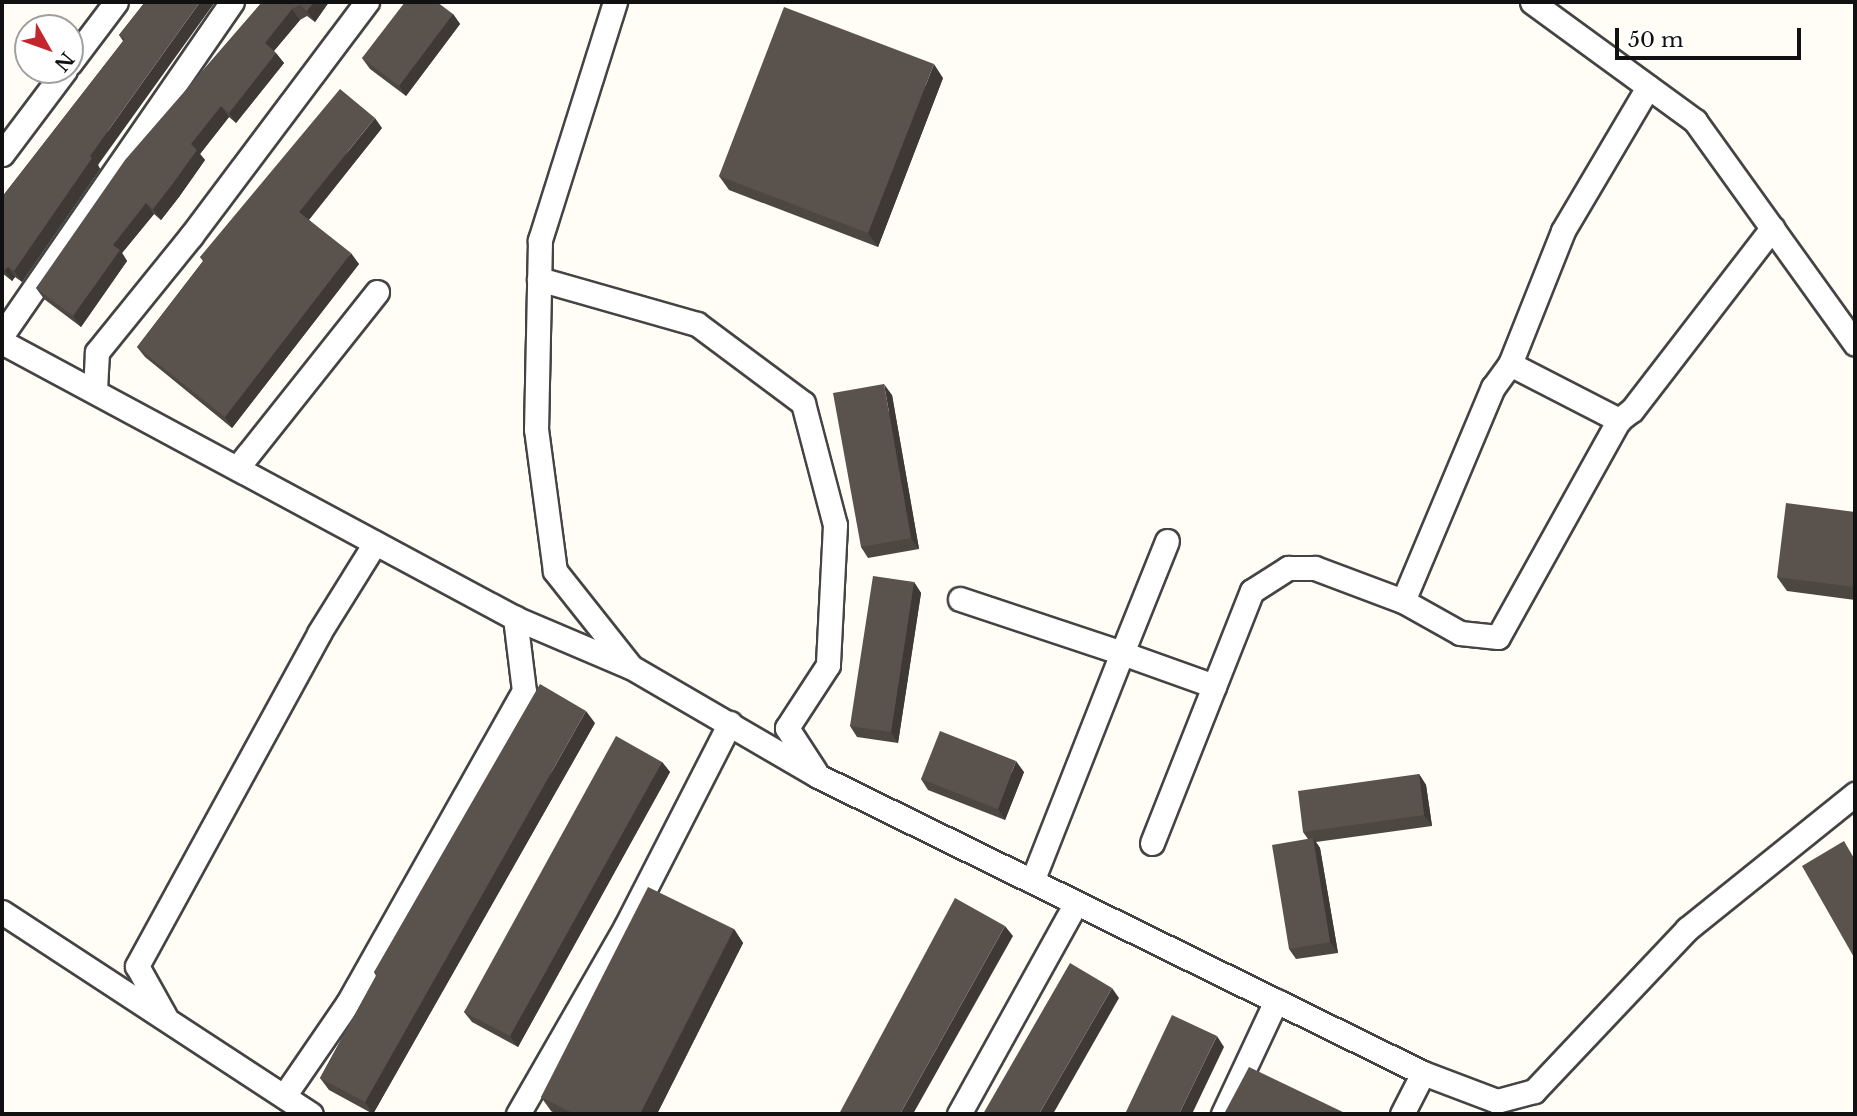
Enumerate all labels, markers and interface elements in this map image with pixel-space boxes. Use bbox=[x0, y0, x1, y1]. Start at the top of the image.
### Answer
north arrow bbox=[14, 14, 84, 84]
scale bar bbox=[1619, 14, 1804, 58]
text: 50 m bbox=[1628, 27, 1683, 53]
text: N bbox=[49, 47, 78, 76]

